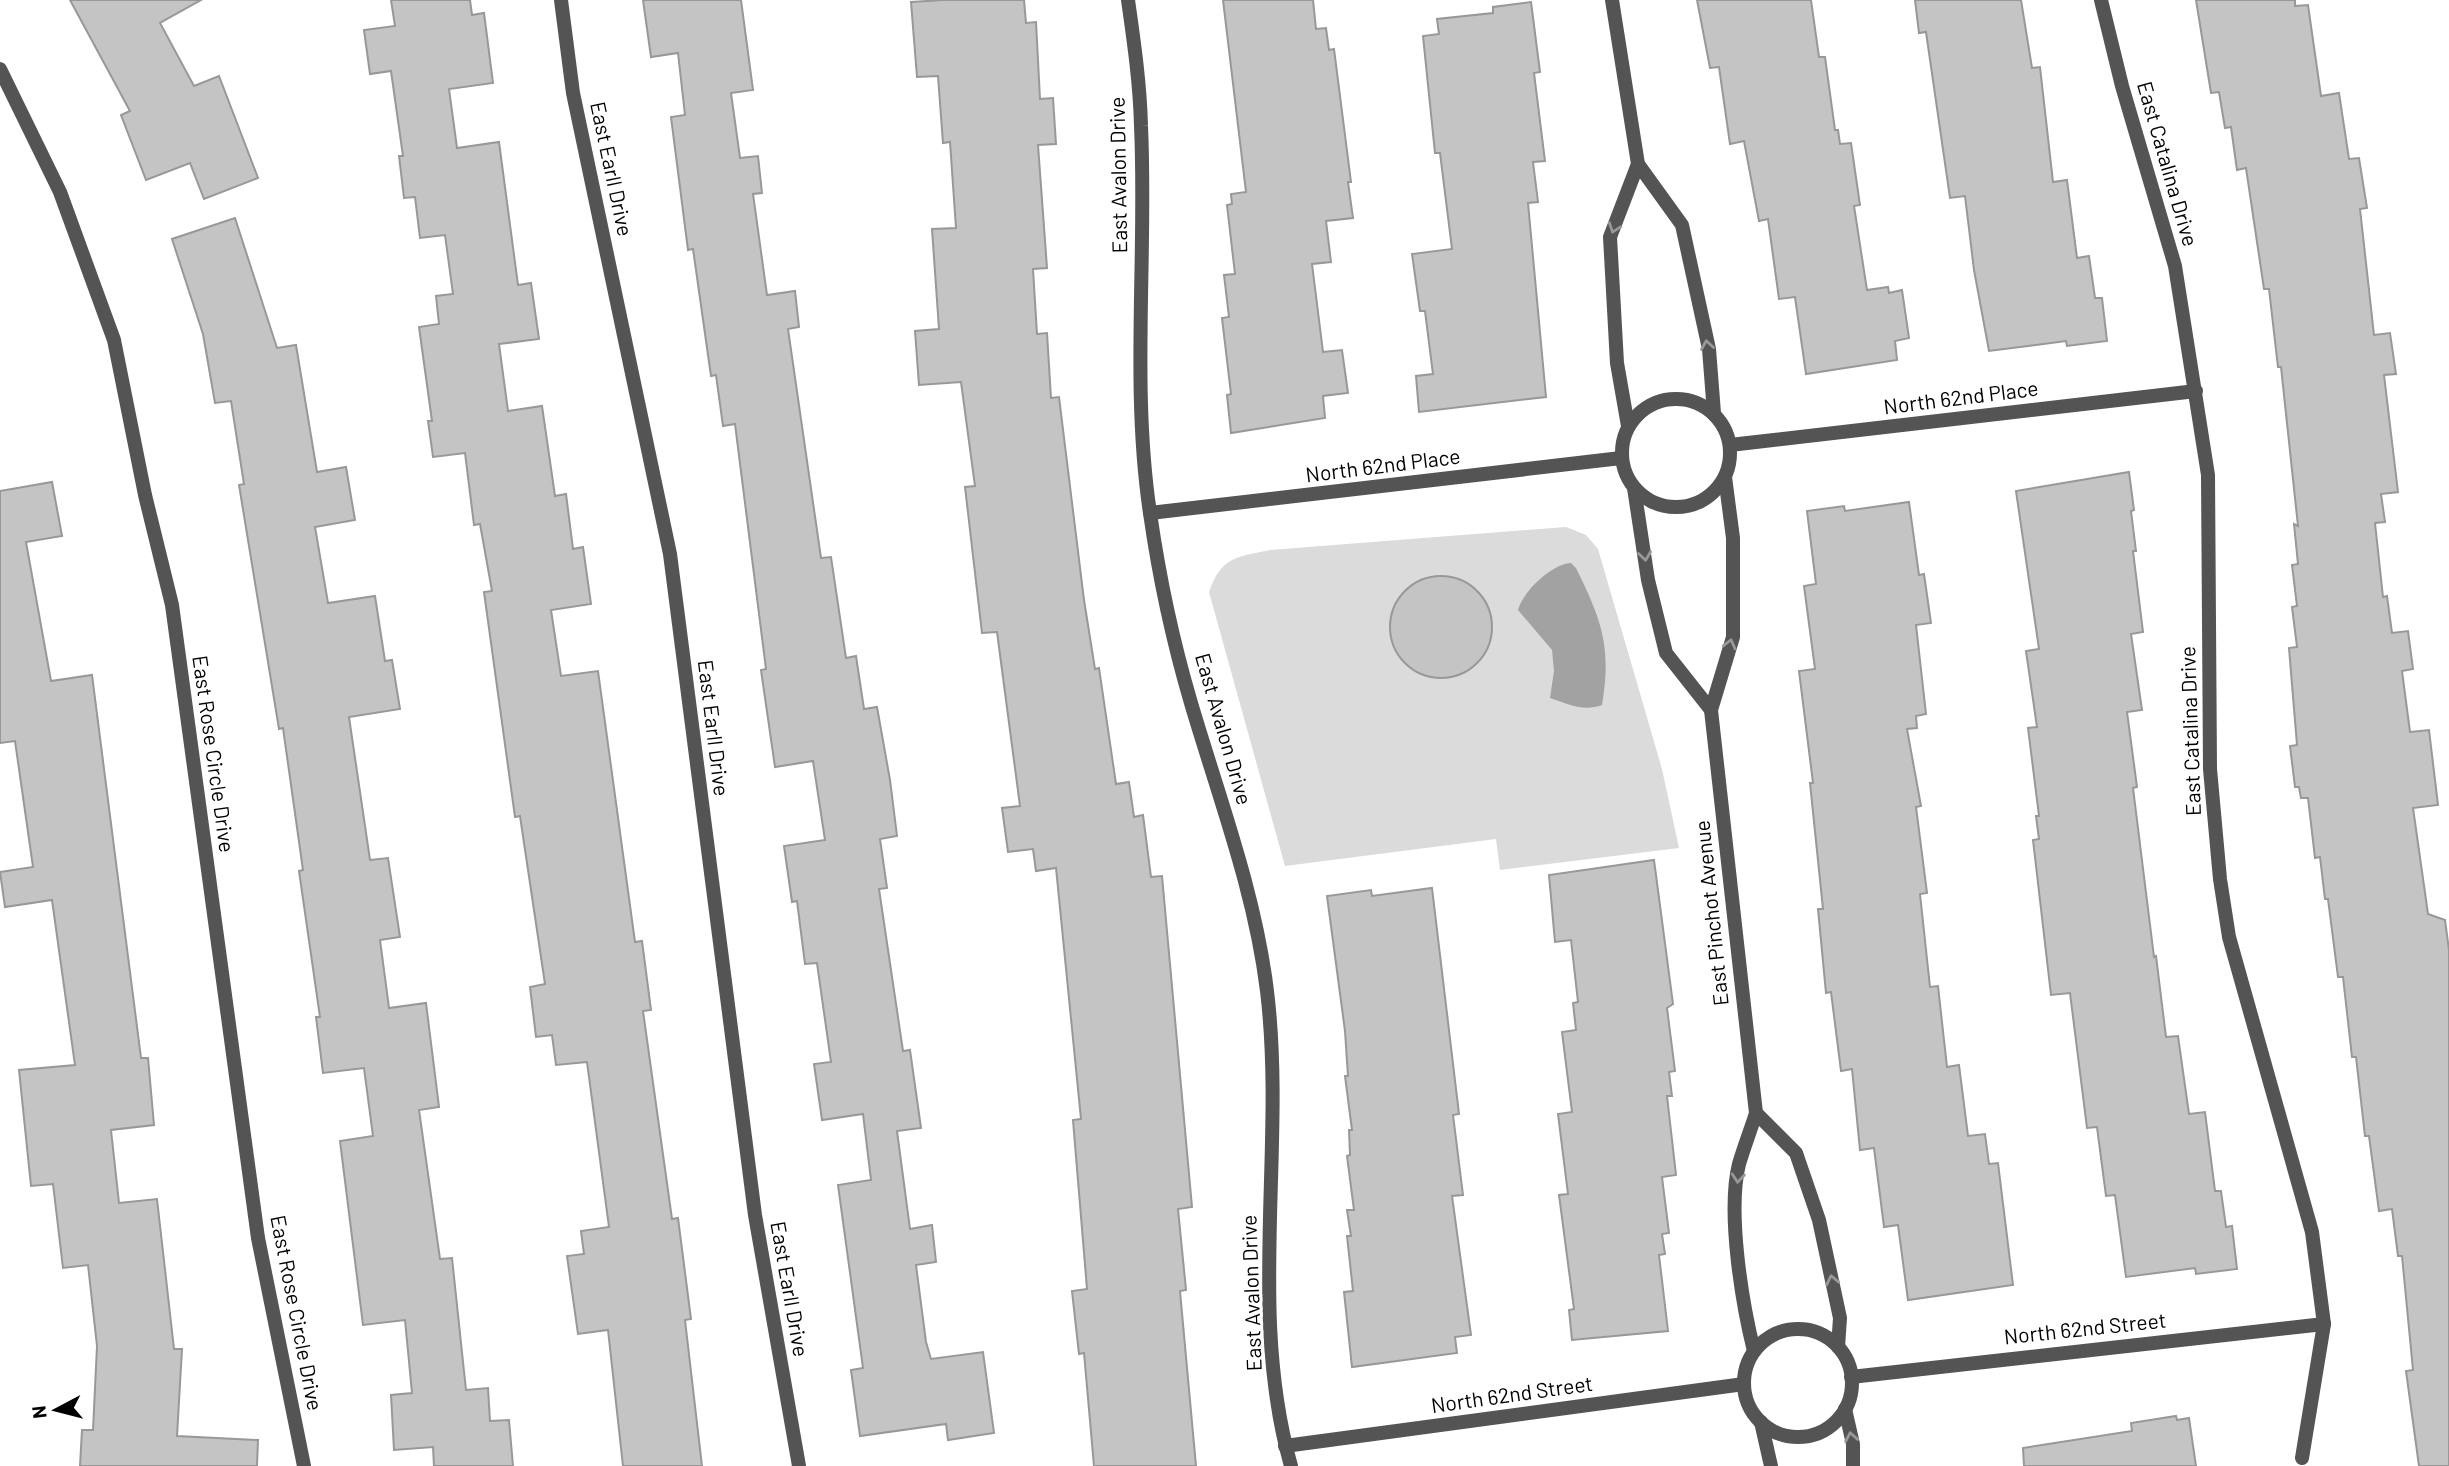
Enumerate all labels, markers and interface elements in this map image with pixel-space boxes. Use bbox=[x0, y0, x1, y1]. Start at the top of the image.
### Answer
street label: East Catalina Drive bbox=[2133, 78, 2204, 249]
street label: East Avalon Drive bbox=[1104, 97, 1131, 254]
street label: East Earll Drive bbox=[586, 99, 639, 238]
one-way arrow bbox=[1608, 221, 1622, 233]
one-way arrow bbox=[1700, 340, 1715, 351]
street label: North 62nd Place bbox=[1882, 375, 2040, 418]
street label: North 62nd Place bbox=[1304, 443, 1462, 486]
one-way arrow bbox=[1637, 550, 1652, 562]
one-way arrow bbox=[1722, 639, 1736, 651]
street label: East Catalina Drive bbox=[2174, 646, 2205, 817]
street label: East Avalon Drive bbox=[1191, 650, 1258, 807]
street label: East Rose Circle Drive bbox=[188, 654, 241, 854]
street label: East Earll Drive bbox=[694, 658, 735, 797]
street label: East Pinchot Avenue bbox=[1688, 819, 1733, 1007]
one-way arrow bbox=[1730, 1172, 1745, 1184]
street label: East Rose Circle Drive bbox=[266, 1213, 329, 1413]
street label: East Avalon Drive bbox=[1235, 1214, 1266, 1372]
street label: East Earll Drive bbox=[766, 1219, 815, 1358]
one-way arrow bbox=[1825, 1274, 1840, 1286]
street label: North 62nd Street bbox=[2002, 1307, 2167, 1348]
street label: North 62nd Street bbox=[1429, 1370, 1594, 1417]
north arrow bbox=[21, 1375, 91, 1445]
text: N bbox=[26, 1404, 51, 1420]
one-way arrow bbox=[1844, 1431, 1859, 1443]

